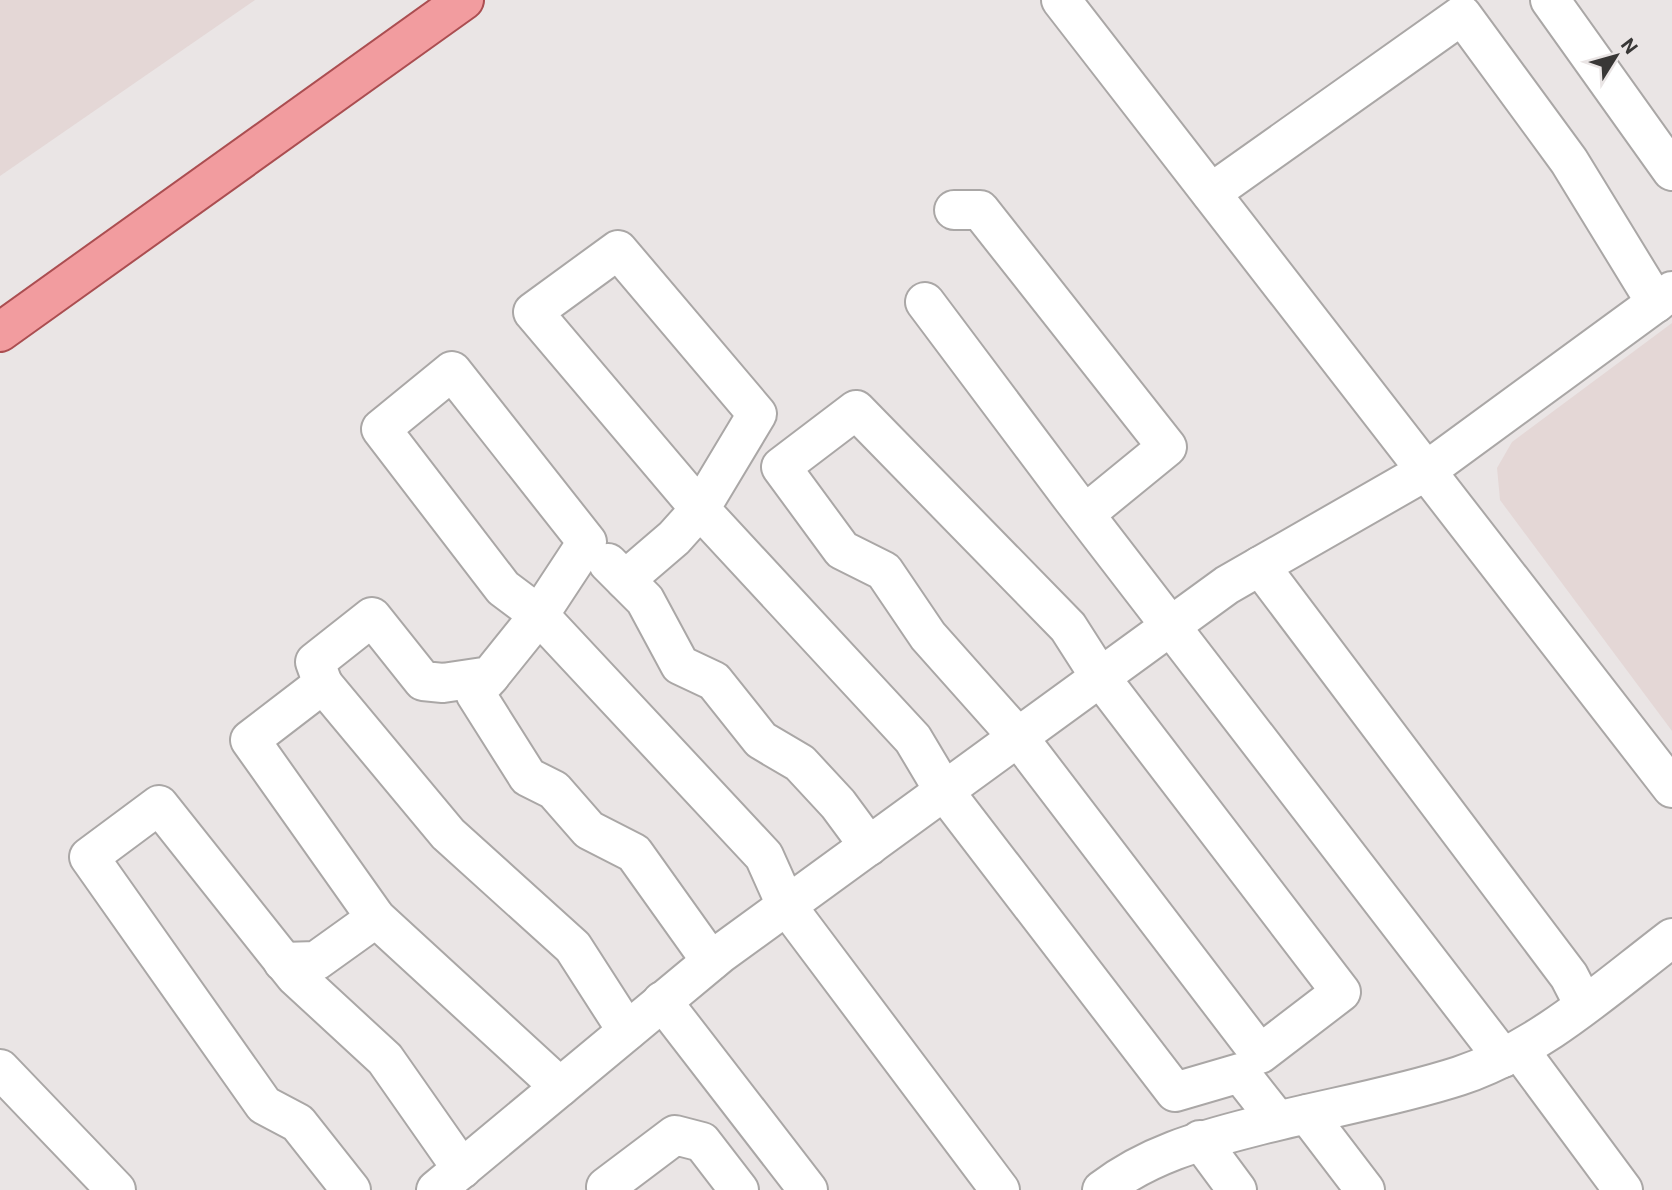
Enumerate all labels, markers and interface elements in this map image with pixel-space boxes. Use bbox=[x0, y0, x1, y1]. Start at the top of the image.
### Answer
north arrow bbox=[1581, 21, 1651, 91]
text: N bbox=[1616, 34, 1642, 58]

